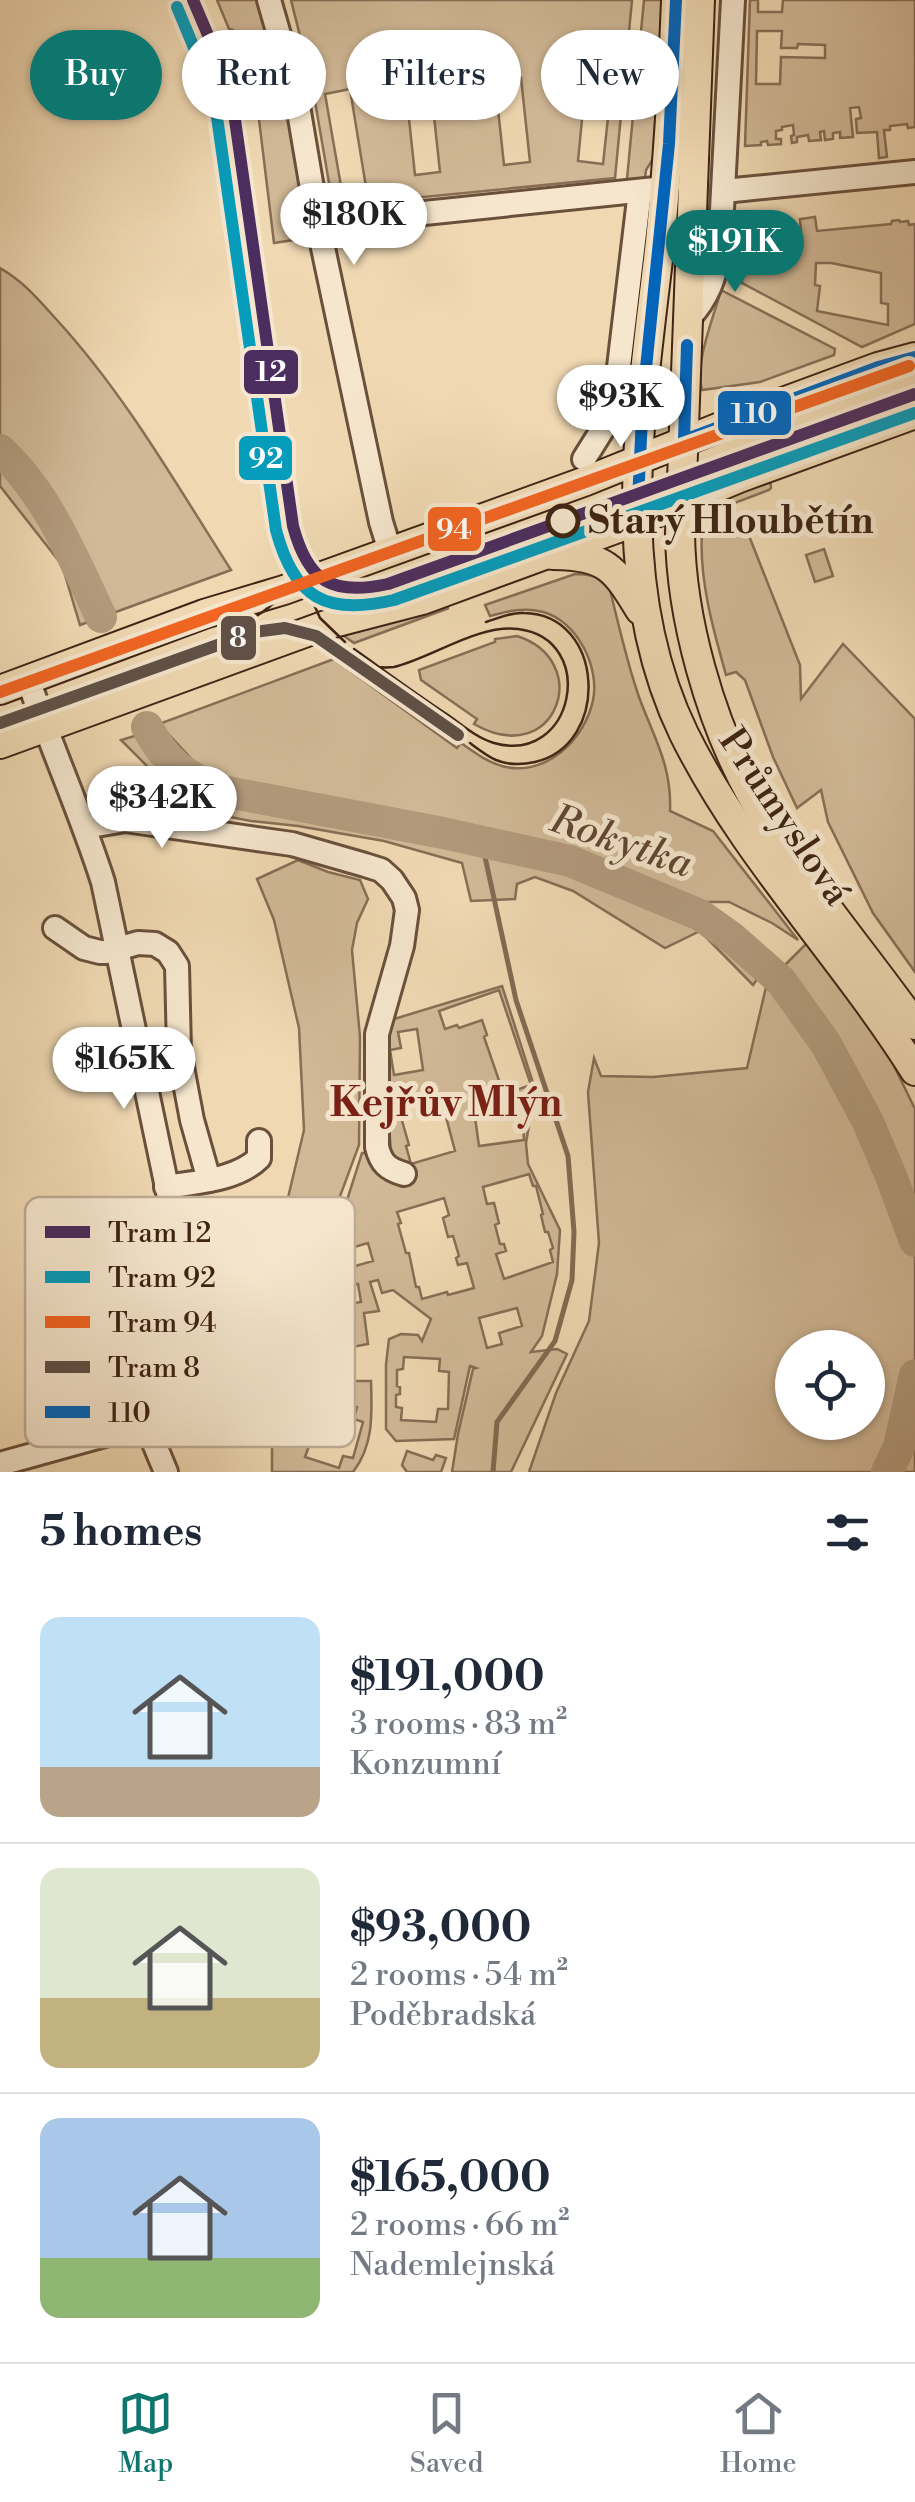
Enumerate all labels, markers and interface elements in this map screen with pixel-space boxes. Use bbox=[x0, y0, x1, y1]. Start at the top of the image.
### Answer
chip: Buy bbox=[30, 30, 162, 120]
chip: Rent bbox=[182, 30, 326, 120]
chip: Filters bbox=[346, 30, 521, 120]
chip: New bbox=[541, 30, 679, 120]
pin: $180K bbox=[284, 183, 424, 268]
text: $180K bbox=[302, 195, 406, 235]
pin: $191K bbox=[665, 210, 805, 295]
text: $191K bbox=[688, 222, 782, 262]
line badge: 12 bbox=[242, 348, 300, 396]
text: 12 bbox=[255, 355, 287, 390]
pin: $93K bbox=[562, 365, 680, 450]
text: $93K bbox=[579, 377, 663, 417]
line badge: 110 bbox=[716, 389, 793, 437]
text: 110 bbox=[730, 397, 778, 432]
line badge: 92 bbox=[237, 434, 294, 482]
text: 92 bbox=[248, 442, 284, 477]
place label: Starý Hloubětín bbox=[588, 498, 874, 545]
line badge: 94 bbox=[426, 505, 483, 553]
marker: Starý Hloubětín bbox=[547, 505, 579, 537]
text: 94 bbox=[436, 513, 472, 548]
line badge: 8 bbox=[219, 614, 258, 662]
text: 8 bbox=[229, 621, 247, 656]
street label: Průmyslová bbox=[708, 720, 861, 915]
pin: $342K bbox=[92, 766, 232, 851]
text: $342K bbox=[109, 778, 215, 818]
water label: Rokytka bbox=[543, 794, 699, 890]
pin: $165K bbox=[54, 1027, 194, 1112]
text: $165K bbox=[74, 1039, 174, 1079]
district label: Kejřův Mlýn bbox=[330, 1079, 563, 1129]
legend bbox=[25, 1197, 355, 1447]
text: Tram 12 bbox=[108, 1216, 212, 1251]
text: Tram 92 bbox=[108, 1261, 216, 1296]
text: Tram 94 bbox=[108, 1306, 216, 1341]
map controls bbox=[775, 1330, 885, 1440]
button: locate bbox=[775, 1330, 885, 1440]
text: Tram 8 bbox=[108, 1351, 200, 1386]
text: 110 bbox=[108, 1396, 151, 1431]
icon: filters bbox=[820, 1505, 875, 1560]
text: 5 homes bbox=[40, 1506, 202, 1559]
text: $191,000 bbox=[350, 1651, 545, 1704]
icon: home bbox=[120, 1657, 240, 1777]
text: 3 rooms · 83 m² bbox=[350, 1704, 567, 1744]
text: Konzumní bbox=[350, 1744, 501, 1784]
text: $93,000 bbox=[350, 1902, 531, 1955]
icon: home bbox=[120, 1908, 240, 2028]
text: 2 rooms · 54 m² bbox=[350, 1955, 568, 1995]
text: Poděbradská bbox=[350, 1995, 536, 2035]
text: $165,000 bbox=[350, 2152, 551, 2205]
icon: home bbox=[120, 2158, 240, 2278]
text: 2 rooms · 66 m² bbox=[350, 2205, 569, 2245]
text: Nademlejnská bbox=[350, 2245, 555, 2285]
tab: Map bbox=[118, 2386, 173, 2481]
tab: Saved bbox=[410, 2386, 483, 2481]
tab: Home bbox=[720, 2386, 797, 2481]

